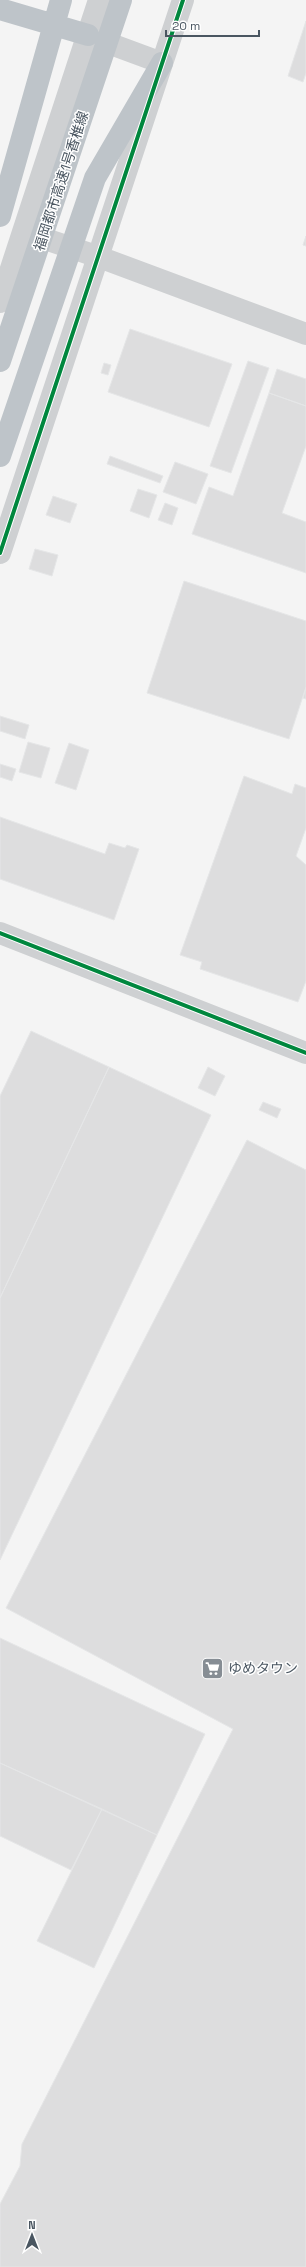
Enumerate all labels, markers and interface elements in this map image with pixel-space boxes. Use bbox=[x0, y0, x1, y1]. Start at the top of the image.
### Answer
scale bar bbox=[166, 12, 259, 38]
text: 20 m bbox=[172, 18, 200, 34]
street label: 福岡都市高速1号香椎線 bbox=[30, 109, 92, 253]
supermarket icon: ゆめタウン bbox=[200, 1655, 226, 1681]
place label: ゆめタウン bbox=[228, 1659, 298, 1677]
north arrow bbox=[12, 2215, 52, 2255]
text: N bbox=[28, 2218, 36, 2232]

